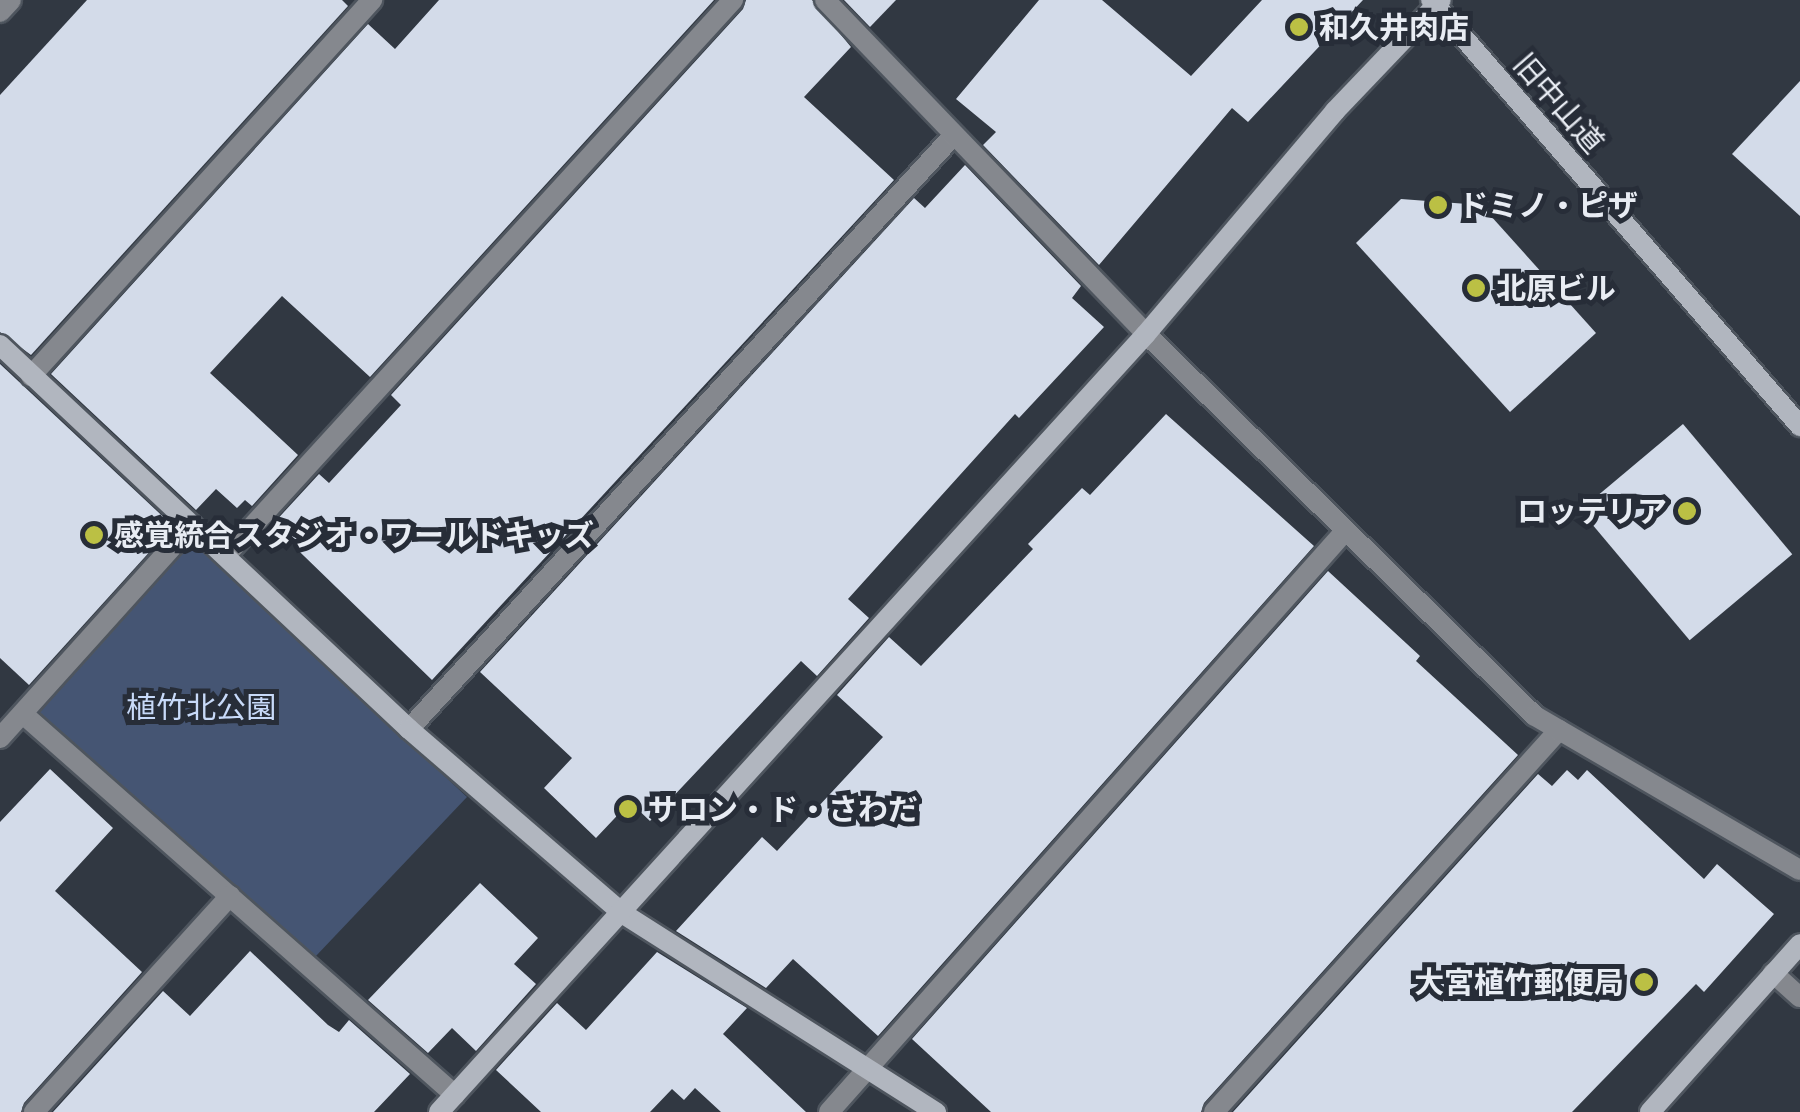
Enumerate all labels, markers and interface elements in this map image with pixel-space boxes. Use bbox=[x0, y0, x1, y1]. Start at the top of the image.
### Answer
place label: 和久井肉店 bbox=[1319, 9, 1469, 45]
marker: 和久井肉店 bbox=[1288, 16, 1310, 38]
street label: 旧中山道 bbox=[1506, 46, 1612, 160]
place label: ドミノ・ピザ bbox=[1458, 187, 1638, 223]
marker: ドミノ・ピザ bbox=[1427, 194, 1449, 216]
place label: 北原ビル bbox=[1496, 270, 1616, 306]
marker: 北原ビル bbox=[1465, 277, 1487, 299]
place label: ロッテリア bbox=[1517, 493, 1667, 529]
marker: ロッテリア bbox=[1676, 500, 1698, 522]
place label: 感覚統合スタジオ・ワールドキッズ bbox=[114, 517, 594, 553]
marker: 感覚統合スタジオ・ワールドキッズ bbox=[83, 524, 105, 546]
park label: 植竹北公園 bbox=[126, 689, 276, 725]
place label: サロン・ド・さわだ bbox=[648, 791, 918, 827]
marker: サロン・ド・さわだ bbox=[617, 798, 639, 820]
place label: 大宮植竹郵便局 bbox=[1414, 964, 1624, 1000]
marker: 大宮植竹郵便局 bbox=[1633, 971, 1655, 993]

